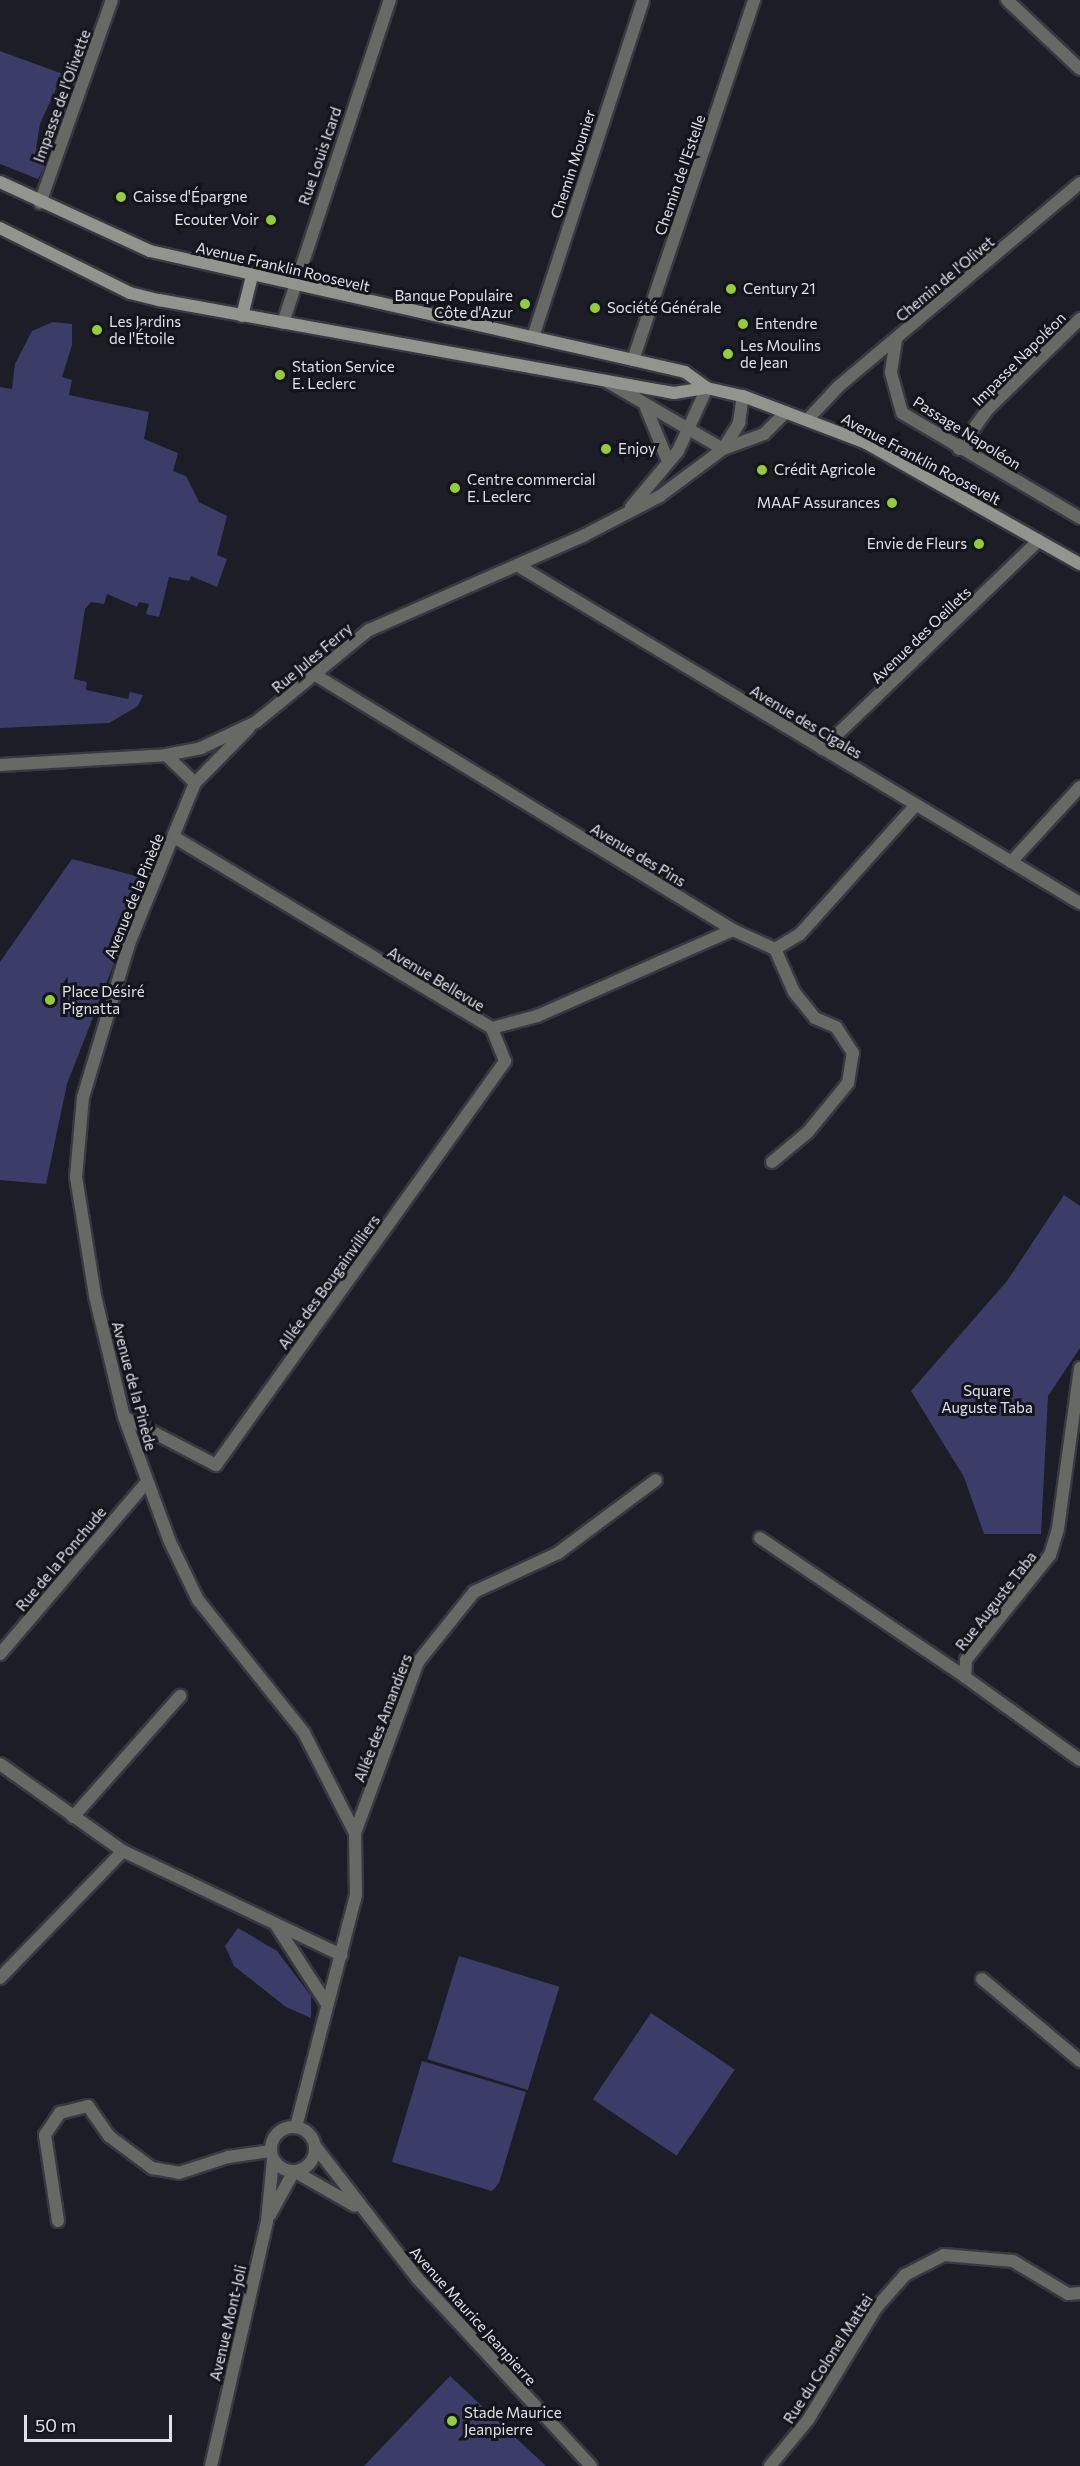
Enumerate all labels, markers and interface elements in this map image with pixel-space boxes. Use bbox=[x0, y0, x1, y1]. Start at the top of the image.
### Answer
street label: Impasse de l'Olivette bbox=[30, 27, 94, 165]
street label: Rue Louis Icard bbox=[295, 105, 345, 207]
street label: Chemin Mounier bbox=[547, 107, 599, 221]
street label: Chemin de l'Estelle bbox=[651, 112, 709, 238]
place label: Caisse d'Épargne bbox=[133, 188, 247, 206]
marker: Caisse d'Épargne bbox=[114, 190, 128, 204]
place label: Ecouter Voir bbox=[174, 211, 259, 229]
marker: Ecouter Voir bbox=[264, 213, 278, 227]
street label: Chemin de l'Olivet bbox=[892, 233, 998, 325]
street label: Avenue Franklin Roosevelt bbox=[194, 238, 372, 296]
place label: Century 21 bbox=[743, 280, 816, 298]
marker: Century 21 bbox=[724, 282, 738, 296]
place label: Banque Populaire Côte d'Azur bbox=[394, 286, 513, 321]
marker: Banque Populaire Côte d'Azur bbox=[518, 297, 532, 311]
place label: Société Générale bbox=[607, 299, 721, 317]
marker: Société Générale bbox=[588, 301, 602, 315]
street label: Impasse Napoléon bbox=[969, 309, 1069, 409]
place label: Les Jardins de l'Étoile bbox=[109, 312, 181, 347]
place label: Entendre bbox=[755, 315, 817, 333]
marker: Entendre bbox=[736, 317, 750, 331]
marker: Les Jardins de l'Étoile bbox=[90, 323, 104, 337]
place label: Les Moulins de Jean bbox=[740, 336, 821, 371]
marker: Les Moulins de Jean bbox=[721, 347, 735, 361]
place label: Station Service E. Leclerc bbox=[292, 357, 395, 392]
marker: Station Service E. Leclerc bbox=[273, 368, 287, 382]
street label: Passage Napoléon bbox=[910, 393, 1024, 473]
street label: Avenue Franklin Roosevelt bbox=[838, 409, 1004, 509]
place label: Enjoy bbox=[618, 440, 656, 458]
marker: Enjoy bbox=[599, 442, 613, 456]
place label: Crédit Agricole bbox=[774, 461, 876, 479]
marker: Crédit Agricole bbox=[755, 463, 769, 477]
place label: Centre commercial E. Leclerc bbox=[467, 470, 596, 505]
marker: Centre commercial E. Leclerc bbox=[448, 481, 462, 495]
place label: MAAF Assurances bbox=[757, 494, 880, 512]
marker: MAAF Assurances bbox=[885, 496, 899, 510]
place label: Envie de Fleurs bbox=[867, 535, 967, 553]
marker: Envie de Fleurs bbox=[972, 537, 986, 551]
street label: Avenue des Oeillets bbox=[867, 583, 975, 687]
street label: Rue Jules Ferry bbox=[268, 619, 356, 697]
street label: Avenue des Cigales bbox=[747, 681, 865, 763]
street label: Avenue des Pins bbox=[587, 820, 689, 890]
street label: Avenue de la Pinède bbox=[101, 831, 167, 961]
street label: Avenue Bellevue bbox=[384, 943, 488, 1015]
place label: Place Désiré Pignatta bbox=[62, 982, 145, 1017]
marker: Place Désiré Pignatta bbox=[43, 993, 57, 1007]
street label: Allée des Bougainvilliers bbox=[274, 1211, 384, 1353]
street label: Avenue de la Pinède bbox=[108, 1319, 160, 1453]
park label: Square Auguste Taba bbox=[941, 1381, 1033, 1416]
street label: Rue de la Ponchude bbox=[12, 1503, 110, 1615]
street label: Rue Auguste Taba bbox=[952, 1548, 1040, 1654]
street label: Allée des Amandiers bbox=[350, 1651, 416, 1785]
street label: Avenue Maurice Jeanpierre bbox=[406, 2243, 540, 2389]
street label: Avenue Mont-Joli bbox=[206, 2263, 250, 2383]
street label: Rue du Colonel Mattei bbox=[780, 2291, 876, 2427]
scale bar bbox=[27, 2403, 176, 2441]
place label: Stade Maurice Jeanpierre bbox=[464, 2403, 562, 2438]
text: 50 m bbox=[35, 2414, 76, 2436]
marker: Stade Maurice Jeanpierre bbox=[445, 2414, 459, 2428]

